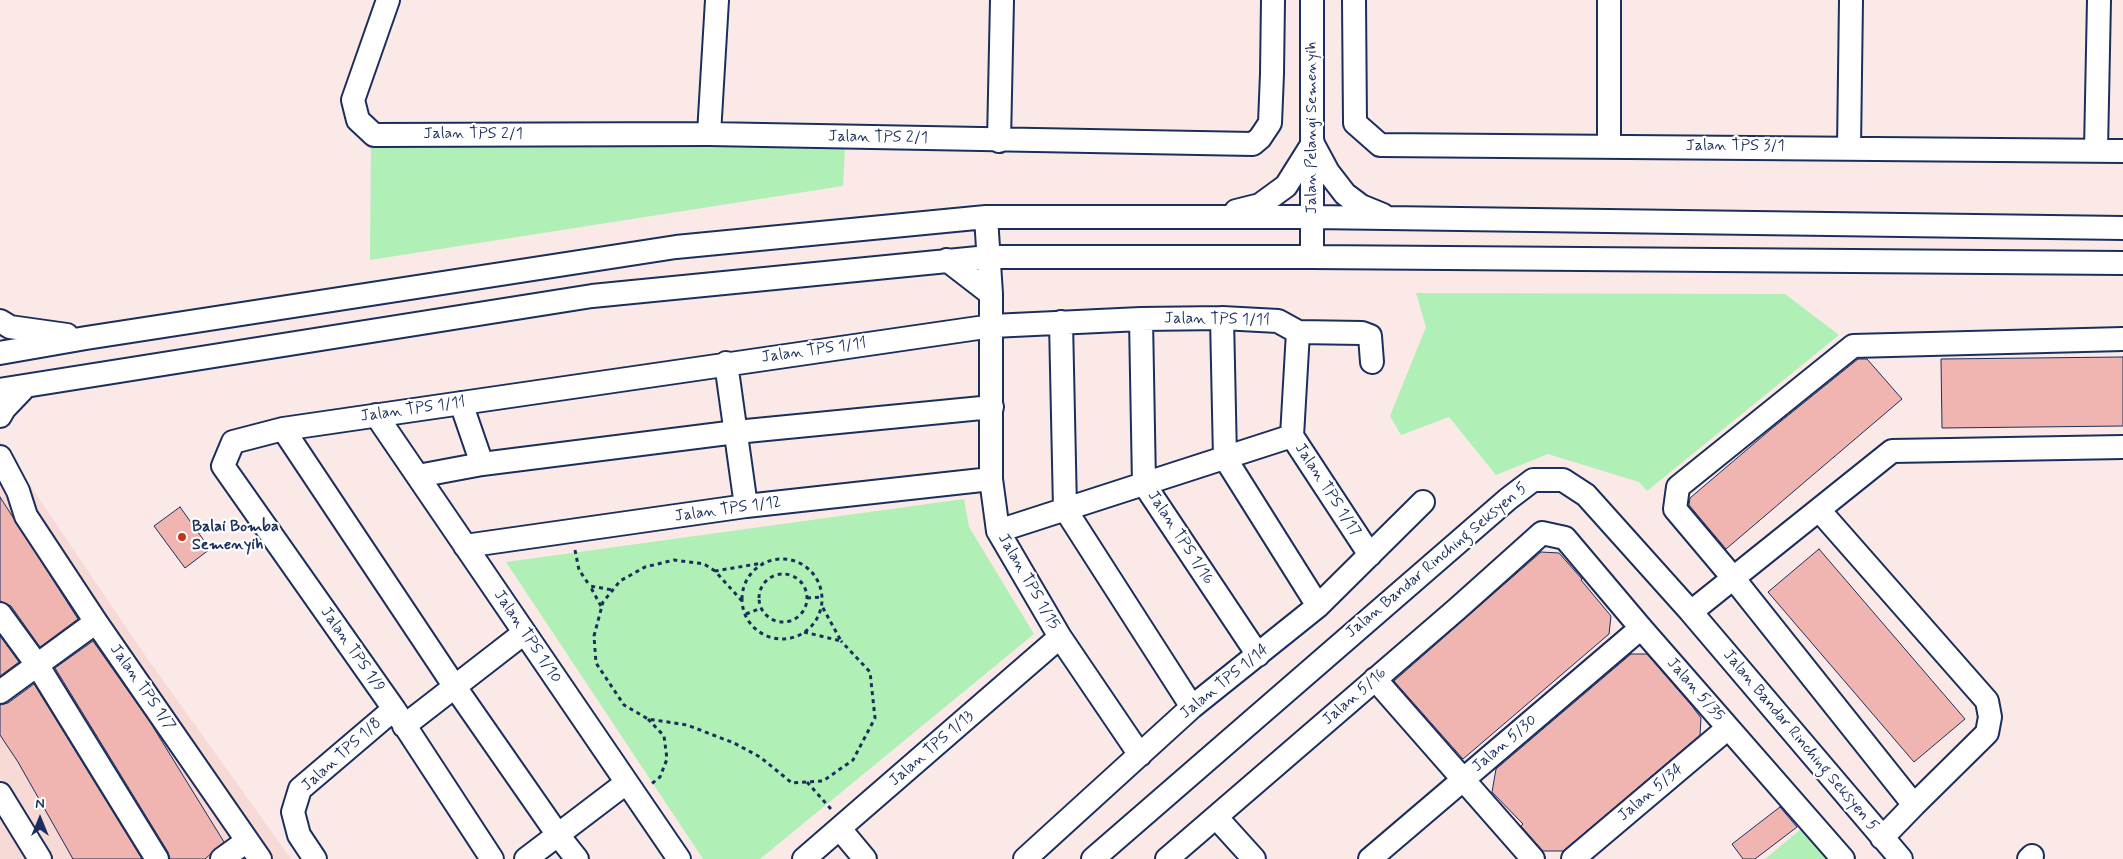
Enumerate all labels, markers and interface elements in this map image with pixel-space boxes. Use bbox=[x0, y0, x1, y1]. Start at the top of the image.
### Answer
street label: Jalan Pelangi Semenyih bbox=[1303, 42, 1323, 214]
street label: Jalan TPS 2/1 bbox=[423, 125, 523, 145]
street label: Jalan TPS 2/1 bbox=[828, 128, 928, 148]
street label: Jalan TPS 3/1 bbox=[1685, 137, 1785, 157]
street label: Jalan TPS 1/11 bbox=[1164, 309, 1270, 331]
street label: Jalan TPS 1/11 bbox=[760, 334, 868, 368]
street label: Jalan TPS 1/11 bbox=[359, 393, 467, 427]
street label: Jalan TPS 1/17 bbox=[1290, 440, 1364, 540]
street label: Jalan Bandar Rinching Seksyen 5 bbox=[1342, 479, 1532, 643]
street label: Jalan TPS 1/16 bbox=[1143, 488, 1217, 588]
street label: Jalan TPS 1/12 bbox=[673, 493, 783, 527]
place label: Balai Bomba Semenyih bbox=[192, 518, 279, 556]
marker: Balai Bomba Semenyih bbox=[176, 531, 188, 543]
street label: Jalan TPS 1/15 bbox=[993, 531, 1063, 633]
street label: Jalan TPS 1/10 bbox=[489, 587, 565, 687]
street label: Jalan TPS 1/9 bbox=[316, 604, 388, 696]
street label: Jalan TPS 1/14 bbox=[1177, 640, 1273, 724]
street label: Jalan TPS 1/7 bbox=[105, 641, 179, 735]
street label: Jalan Bandar Rinching Seksyen 5 bbox=[1718, 646, 1882, 836]
street label: Jalan 5/35 bbox=[1662, 654, 1728, 726]
street label: Jalan 5/16 bbox=[1319, 664, 1391, 730]
street label: Jalan TPS 1/13 bbox=[886, 707, 978, 791]
street label: Jalan 5/30 bbox=[1469, 711, 1541, 777]
street label: Jalan TPS 1/8 bbox=[298, 714, 386, 796]
street label: Jalan 5/34 bbox=[1614, 760, 1688, 826]
north arrow bbox=[15, 794, 65, 844]
text: N bbox=[35, 795, 45, 813]

